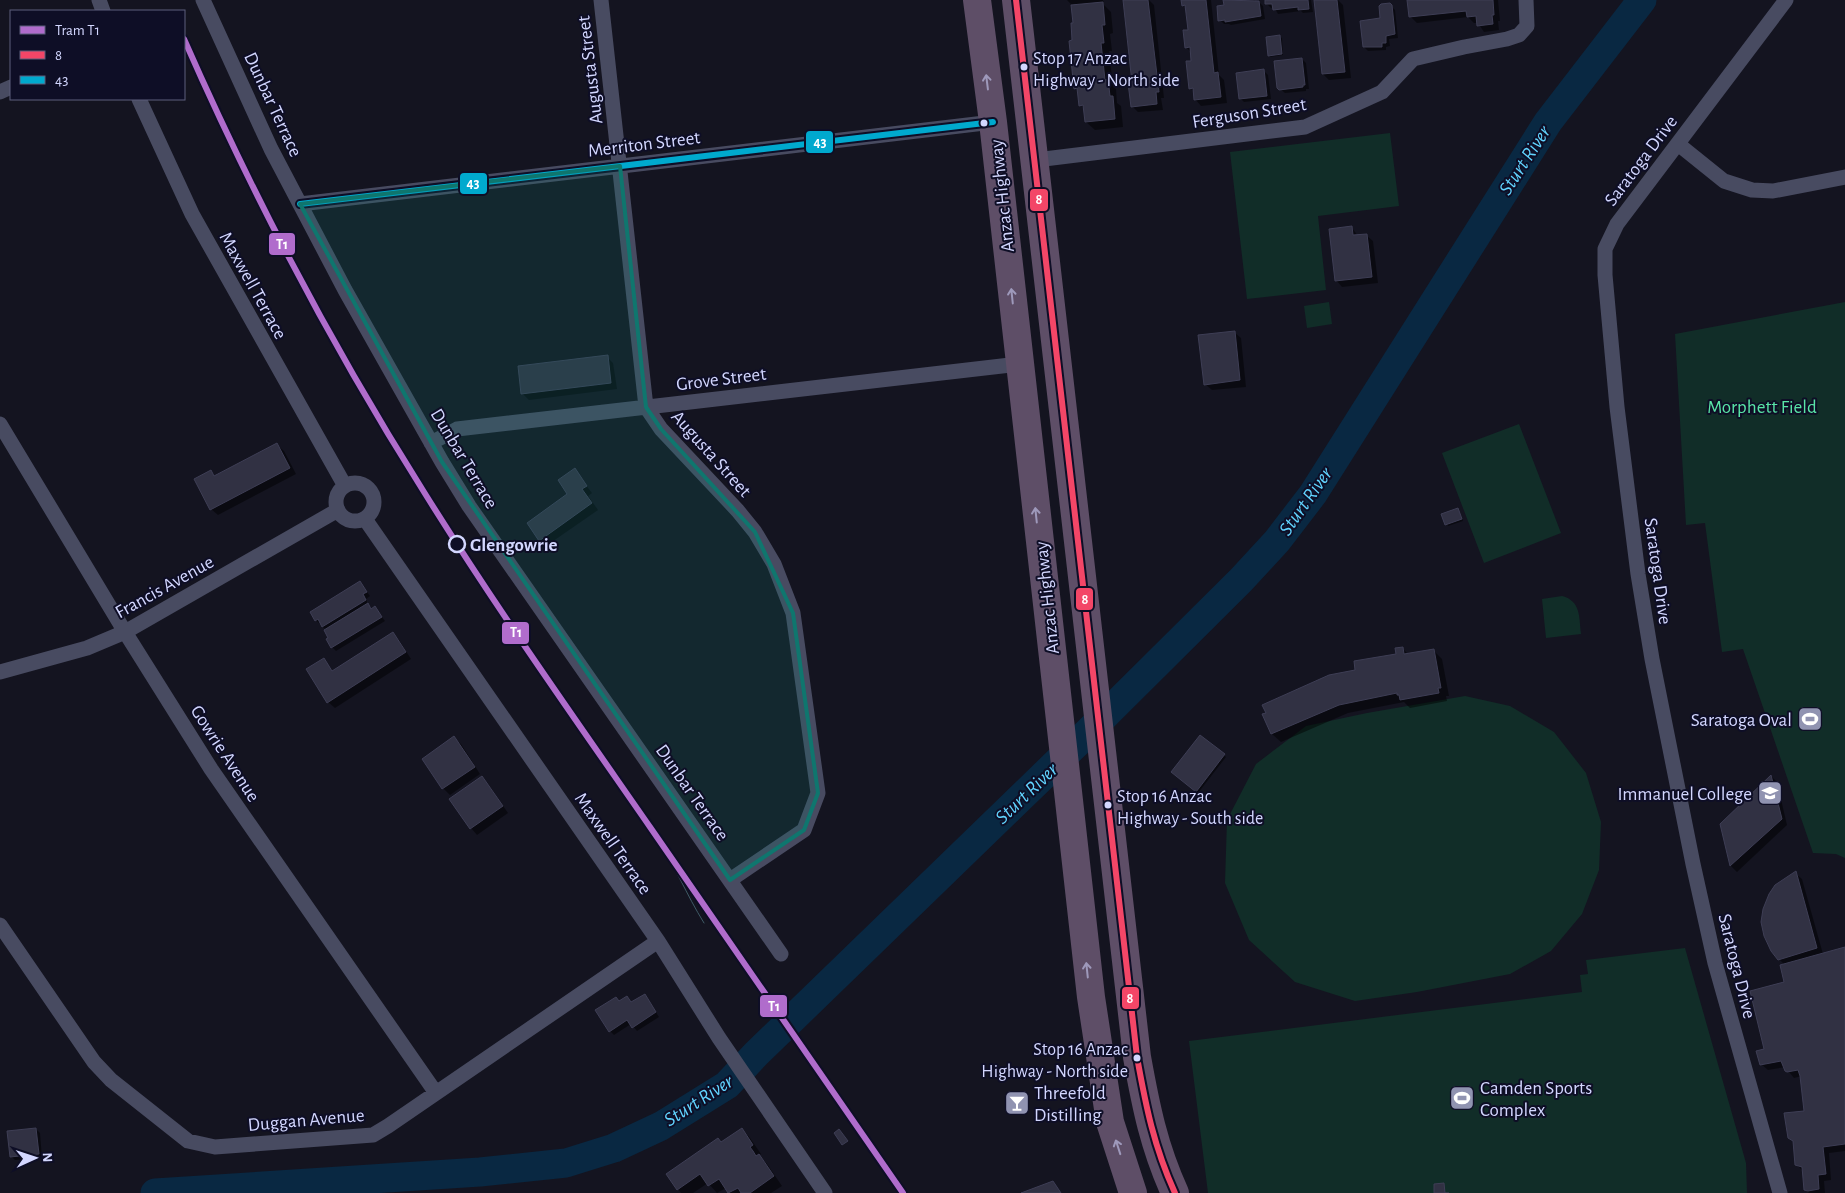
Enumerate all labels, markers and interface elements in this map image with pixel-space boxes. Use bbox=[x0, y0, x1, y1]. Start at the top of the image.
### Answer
legend bbox=[10, 10, 185, 100]
street label: Augusta Street bbox=[574, 15, 607, 125]
text: Tram T1 bbox=[55, 23, 100, 38]
text: 8 bbox=[55, 48, 62, 63]
street label: Dunbar Terrace bbox=[240, 49, 305, 160]
place label: Stop 17 Anzac Highway - North side bbox=[1033, 50, 1180, 90]
marker: Stop 17 Anzac Highway - North side bbox=[1019, 62, 1029, 72]
text: 43 bbox=[55, 73, 68, 88]
one-way arrow bbox=[982, 75, 992, 91]
street label: Ferguson Street bbox=[1191, 95, 1308, 132]
street label: Saratoga Drive bbox=[1601, 112, 1681, 210]
unlabelled marker bbox=[979, 118, 989, 128]
water label: Sturt River bbox=[1495, 122, 1555, 199]
street label: Merriton Street bbox=[587, 128, 701, 161]
line badge: 43 bbox=[805, 130, 834, 154]
text: 43 bbox=[813, 136, 827, 150]
street label: Anzac Highway bbox=[987, 139, 1018, 253]
line badge: 43 bbox=[459, 172, 488, 195]
text: 43 bbox=[466, 177, 480, 191]
line badge: 8 bbox=[1029, 188, 1049, 212]
text: 8 bbox=[1036, 193, 1043, 207]
street label: Maxwell Terrace bbox=[215, 229, 290, 343]
line badge: T1 bbox=[268, 232, 296, 256]
text: T1 bbox=[276, 238, 288, 252]
one-way arrow bbox=[1007, 288, 1017, 304]
street label: Grove Street bbox=[675, 365, 767, 394]
park label: Morphett Field bbox=[1707, 398, 1817, 417]
street label: Dunbar Terrace bbox=[426, 405, 501, 512]
street label: Augusta Street bbox=[667, 407, 754, 501]
water label: Sturt River bbox=[1275, 464, 1337, 539]
one-way arrow bbox=[1031, 507, 1041, 523]
street label: Saratoga Drive bbox=[1641, 517, 1674, 626]
marker: Glengowrie bbox=[448, 535, 466, 553]
place label: Glengowrie bbox=[470, 536, 558, 555]
street label: Anzac Highway bbox=[1032, 541, 1063, 655]
street label: Francis Avenue bbox=[112, 552, 217, 622]
line badge: 8 bbox=[1075, 587, 1094, 611]
text: 8 bbox=[1082, 593, 1089, 607]
line badge: T1 bbox=[501, 621, 530, 645]
text: T1 bbox=[510, 626, 522, 640]
street label: Gowrie Avenue bbox=[187, 702, 263, 805]
sports icon: Saratoga Oval bbox=[1797, 706, 1823, 732]
place label: Saratoga Oval bbox=[1691, 711, 1792, 730]
street label: Dunbar Terrace bbox=[652, 741, 732, 845]
water label: Sturt River bbox=[992, 759, 1062, 828]
school or university icon: Immanuel College bbox=[1757, 780, 1783, 806]
place label: Immanuel College bbox=[1617, 785, 1752, 804]
place label: Stop 16 Anzac Highway - South side bbox=[1117, 788, 1263, 828]
street label: Maxwell Terrace bbox=[571, 790, 655, 898]
marker: Stop 16 Anzac Highway - South side bbox=[1103, 800, 1113, 810]
street label: Saratoga Drive bbox=[1714, 912, 1759, 1021]
one-way arrow bbox=[1083, 962, 1092, 978]
line badge: 8 bbox=[1121, 986, 1140, 1010]
text: 8 bbox=[1127, 992, 1134, 1006]
line badge: T1 bbox=[759, 994, 788, 1018]
text: T1 bbox=[768, 1000, 780, 1014]
place label: Stop 16 Anzac Highway - North side bbox=[981, 1041, 1128, 1081]
marker: Stop 16 Anzac Highway - North side bbox=[1132, 1053, 1142, 1063]
water label: Sturt River bbox=[660, 1071, 737, 1130]
place label: Camden Sports Complex bbox=[1480, 1079, 1592, 1120]
place label: Threefold Distilling bbox=[1034, 1084, 1106, 1125]
sports icon: Camden Sports Complex bbox=[1449, 1085, 1475, 1111]
bar icon: Threefold Distilling bbox=[1004, 1090, 1030, 1116]
street label: Duggan Avenue bbox=[247, 1106, 365, 1135]
north arrow bbox=[10, 1133, 60, 1183]
one-way arrow bbox=[1113, 1139, 1122, 1155]
text: N bbox=[40, 1152, 54, 1163]

